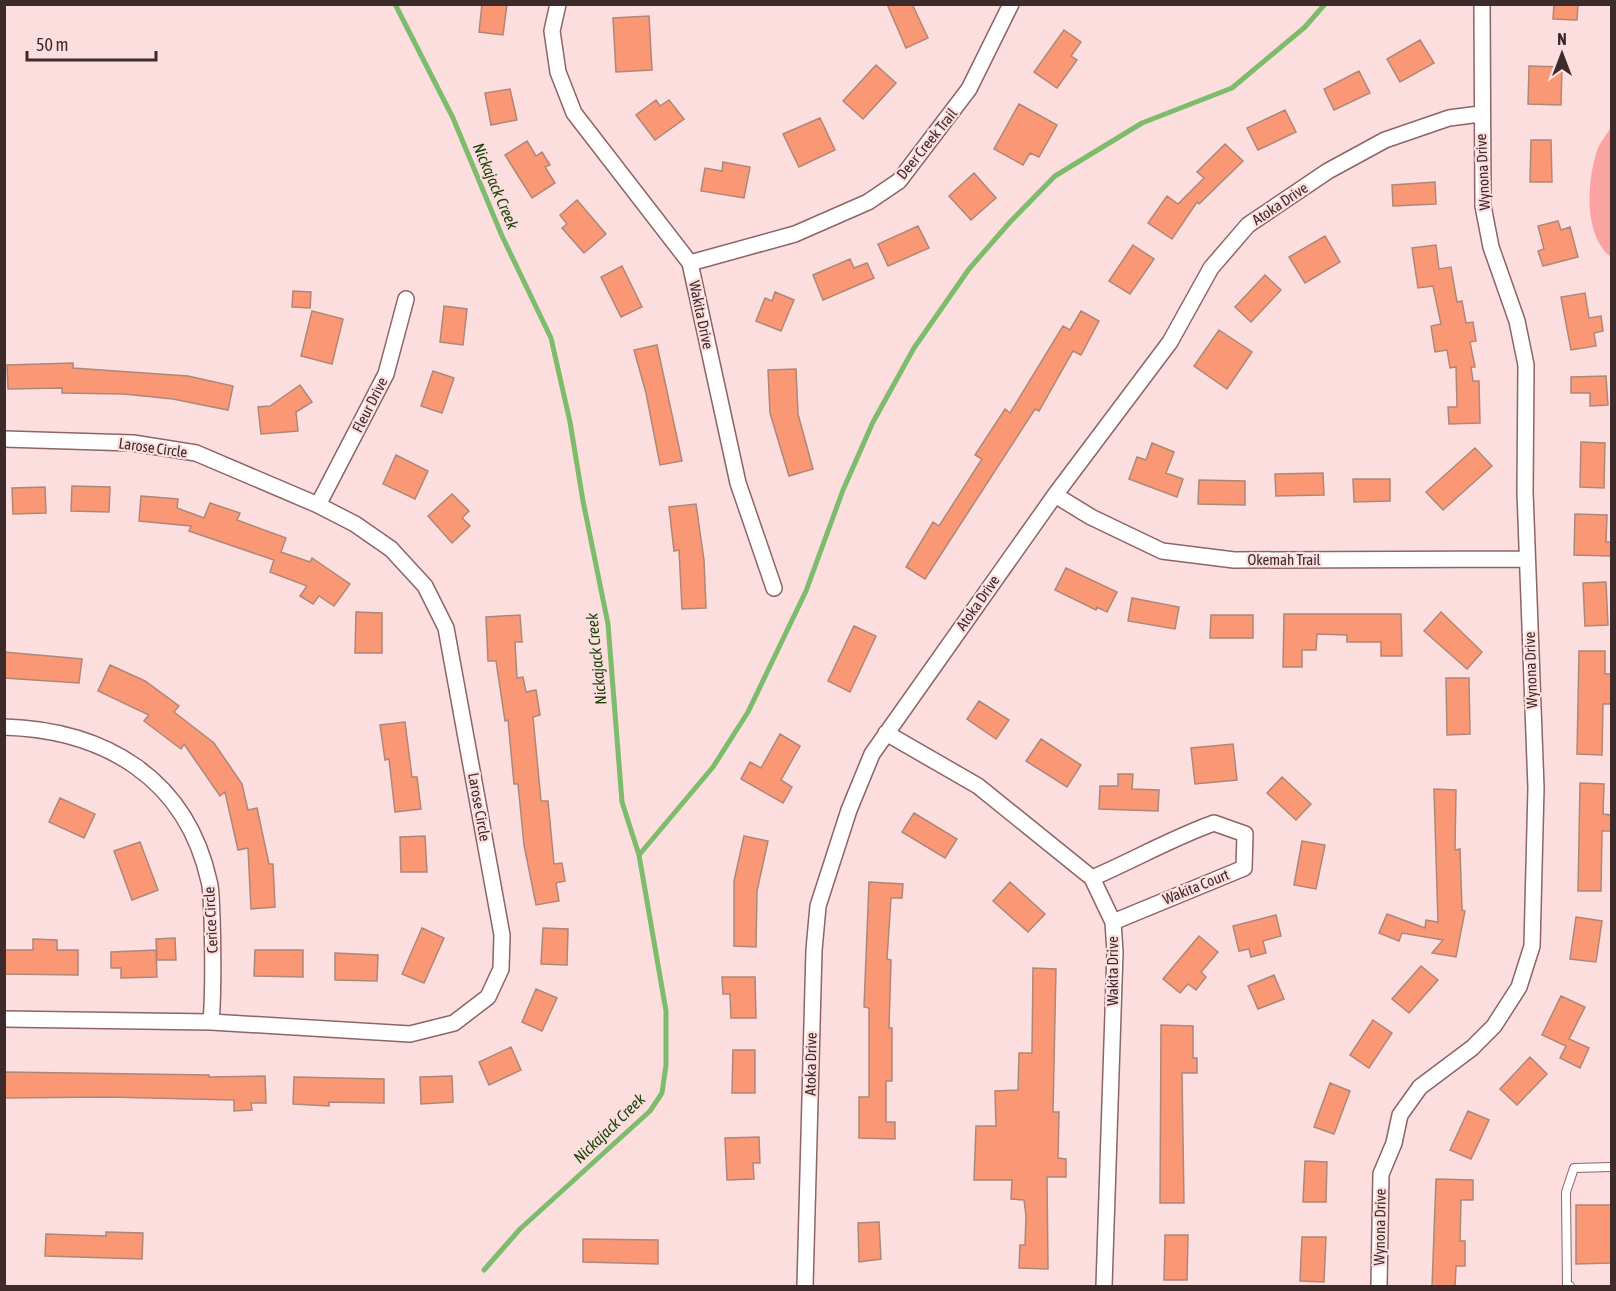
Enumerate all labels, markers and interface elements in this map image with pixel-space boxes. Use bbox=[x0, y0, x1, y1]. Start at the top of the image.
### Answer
scale bar bbox=[27, 24, 156, 62]
north arrow bbox=[1532, 24, 1592, 84]
text: N bbox=[1557, 30, 1567, 48]
text: 50 m bbox=[36, 34, 68, 55]
street label: Deer Creek Trail bbox=[893, 105, 960, 182]
street label: Wynona Drive bbox=[1472, 133, 1493, 211]
water label: Nickajack Creek bbox=[469, 140, 523, 233]
street label: Atoka Drive bbox=[1249, 179, 1311, 228]
street label: Wakita Drive bbox=[686, 279, 717, 351]
street label: Fleur Drive bbox=[348, 374, 391, 435]
street label: Larose Circle bbox=[118, 434, 189, 461]
street label: Okemah Trail bbox=[1247, 551, 1321, 568]
street label: Atoka Drive bbox=[952, 572, 1003, 634]
water label: Nickajack Creek bbox=[582, 611, 611, 706]
street label: Wynona Drive bbox=[1521, 631, 1540, 709]
street label: Larose Circle bbox=[465, 771, 494, 843]
street label: Wakita Court bbox=[1160, 866, 1231, 908]
street label: Cerice Circle bbox=[200, 886, 221, 954]
street label: Wakita Drive bbox=[1104, 936, 1121, 1006]
street label: Atoka Drive bbox=[801, 1032, 820, 1096]
water label: Nickajack Creek bbox=[570, 1089, 650, 1167]
street label: Wynona Drive bbox=[1370, 1188, 1389, 1266]

